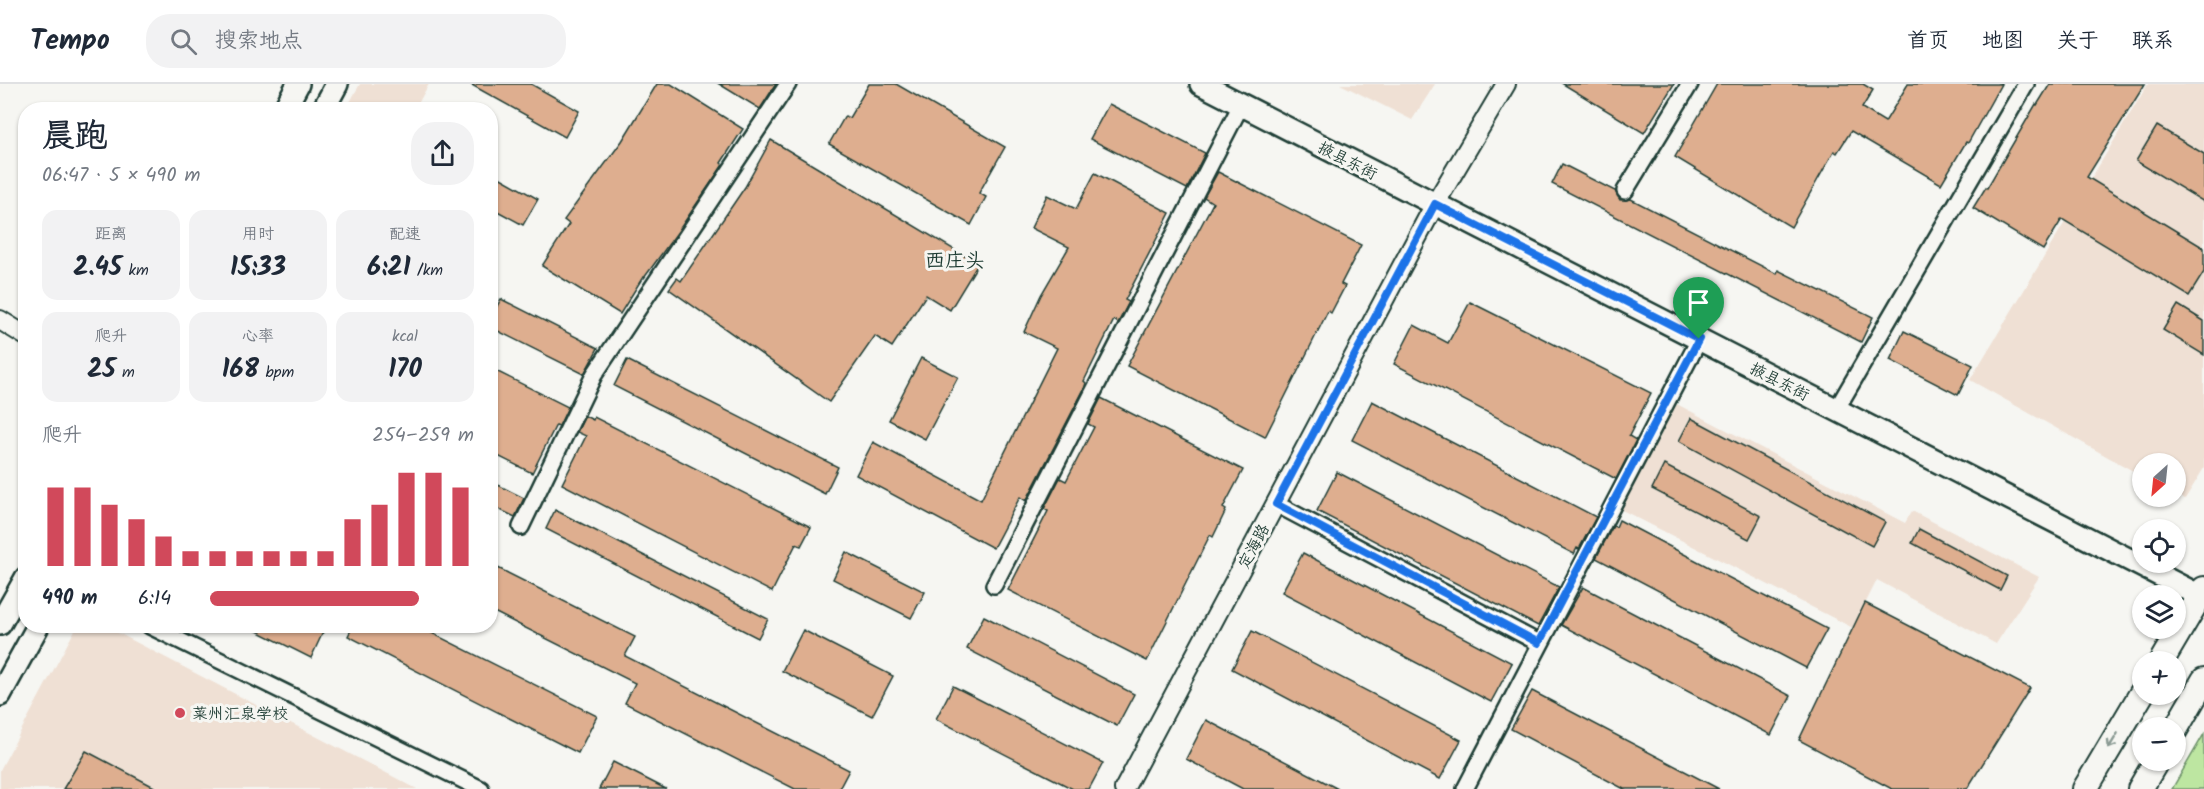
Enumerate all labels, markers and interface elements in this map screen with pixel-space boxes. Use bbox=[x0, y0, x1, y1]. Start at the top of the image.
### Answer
search box bbox=[146, 14, 566, 68]
text: Tempo bbox=[30, 19, 110, 64]
text: 搜索地点 bbox=[215, 24, 303, 59]
icon: search bbox=[167, 25, 200, 58]
text: 首页 bbox=[1907, 25, 1949, 58]
text: 地图 bbox=[1982, 25, 2024, 58]
text: 关于 bbox=[2057, 25, 2099, 58]
text: 联系 bbox=[2132, 25, 2174, 58]
text: 晨跑 bbox=[42, 111, 108, 164]
button: share bbox=[411, 122, 474, 185]
street label: 掖县东街 bbox=[1313, 136, 1382, 187]
text: 06:47 · 5 × 490 m bbox=[42, 160, 200, 192]
text: 距离 bbox=[95, 222, 127, 247]
text: 用时 bbox=[242, 222, 274, 247]
text: 配速 bbox=[389, 222, 421, 247]
district label: 西庄头 bbox=[925, 246, 985, 278]
text: 2.45 bbox=[73, 247, 122, 289]
text: 15:33 bbox=[230, 247, 286, 289]
text: 6:21 bbox=[367, 247, 411, 289]
text: km bbox=[122, 258, 149, 283]
text: /km bbox=[411, 258, 443, 283]
pin bbox=[1673, 277, 1724, 339]
icon: arrive bbox=[1682, 286, 1715, 319]
text: 爬升 bbox=[95, 324, 127, 349]
text: 心率 bbox=[242, 324, 274, 349]
text: kcal bbox=[392, 324, 418, 349]
text: 25 bbox=[87, 349, 116, 391]
text: 168 bbox=[222, 349, 259, 391]
text: 170 bbox=[388, 349, 422, 391]
street label: 掖县东街 bbox=[1745, 357, 1814, 408]
text: m bbox=[116, 360, 135, 385]
text: bpm bbox=[259, 360, 294, 385]
text: 爬升 bbox=[42, 420, 82, 452]
text: 254–259 m bbox=[372, 420, 474, 452]
north arrow bbox=[2132, 453, 2186, 507]
map controls bbox=[2132, 453, 2186, 771]
button: locate bbox=[2132, 519, 2186, 573]
street label: 定海路 bbox=[1232, 520, 1277, 574]
text: 490 m bbox=[42, 583, 97, 615]
text: 6:14 bbox=[138, 583, 171, 615]
button: layers bbox=[2132, 585, 2186, 639]
button: + bbox=[2132, 651, 2186, 705]
place label: 莱州汇泉学校 bbox=[192, 702, 288, 727]
marker: 莱州汇泉学校 bbox=[173, 706, 187, 720]
button: − bbox=[2132, 717, 2186, 771]
one-way arrow bbox=[2107, 732, 2119, 749]

